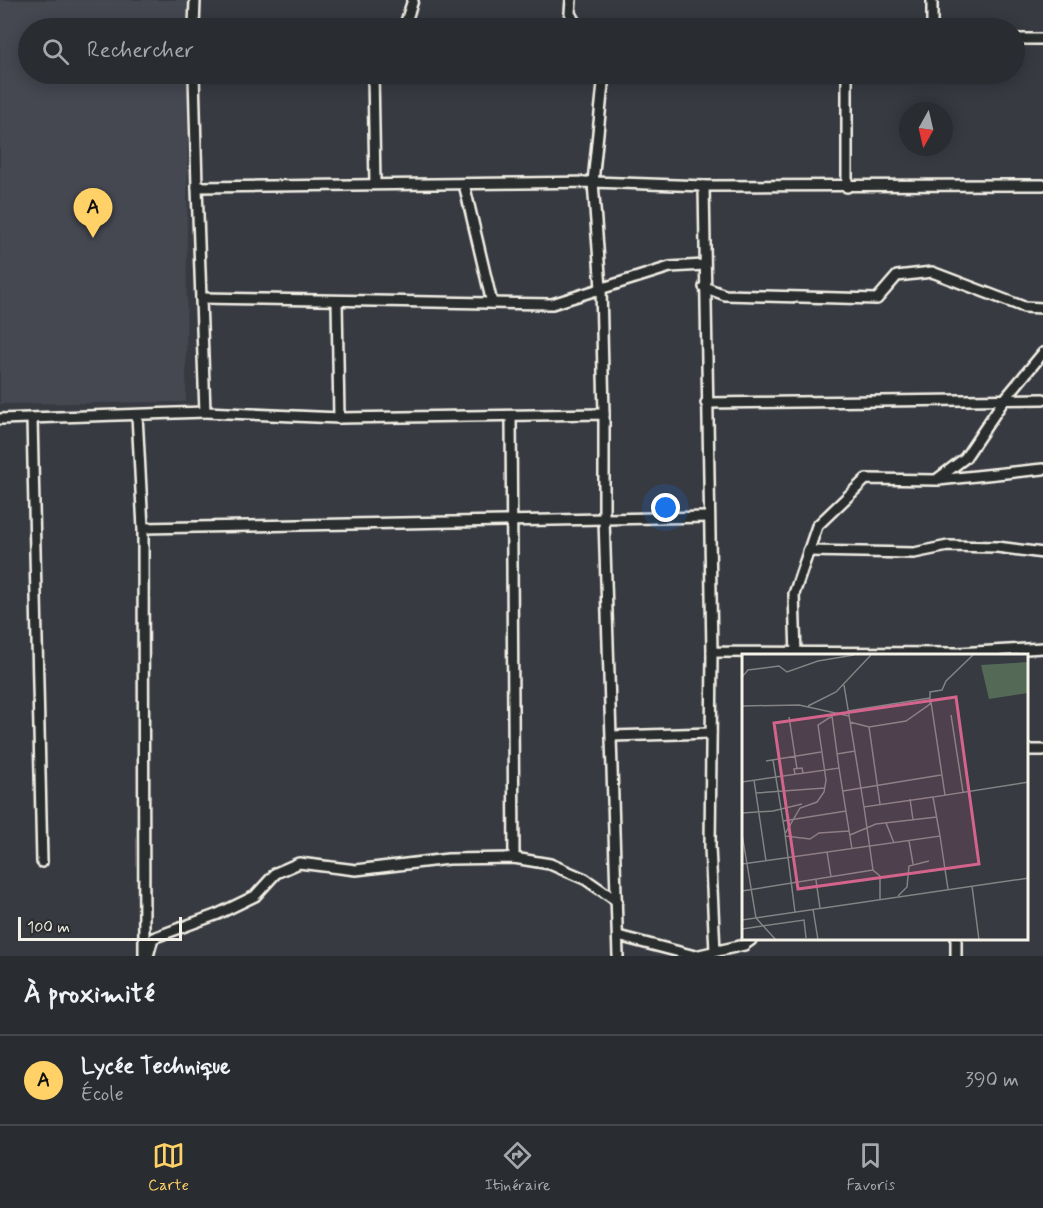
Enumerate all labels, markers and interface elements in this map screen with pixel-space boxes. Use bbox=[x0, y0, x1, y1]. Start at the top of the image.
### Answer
search box bbox=[18, 18, 1025, 84]
icon: search bbox=[39, 35, 72, 68]
text: Rechercher bbox=[87, 37, 194, 65]
north arrow bbox=[899, 102, 953, 156]
pin: A bbox=[74, 188, 112, 238]
your location bbox=[651, 493, 680, 522]
inset map bbox=[742, 654, 1028, 941]
scale bar bbox=[18, 914, 182, 942]
text: 100 m bbox=[27, 917, 70, 938]
text: À proximité bbox=[24, 978, 155, 1012]
text: Lycée Technique bbox=[81, 1053, 230, 1081]
text: A bbox=[37, 1067, 50, 1094]
text: 390 m bbox=[965, 1067, 1019, 1094]
text: École bbox=[81, 1081, 124, 1108]
tab: Carte bbox=[148, 1139, 189, 1196]
tab: Itinéraire bbox=[485, 1139, 551, 1196]
tab: Favoris bbox=[846, 1139, 895, 1196]

